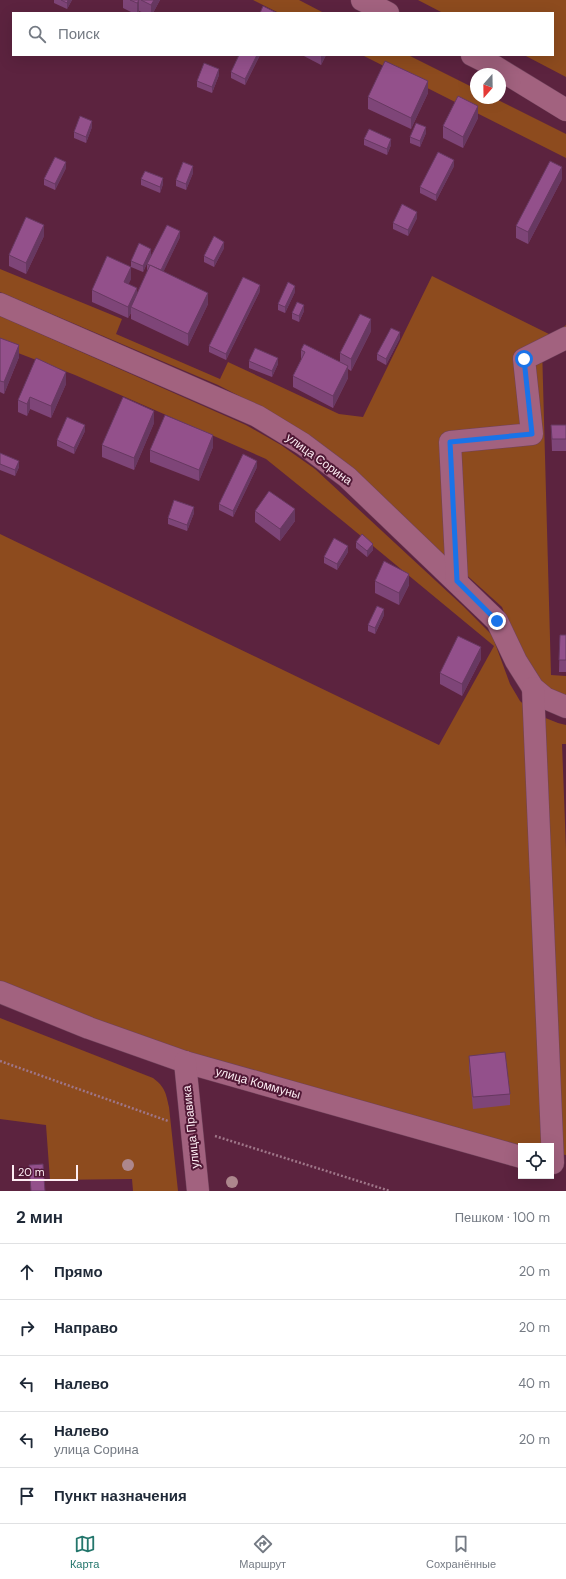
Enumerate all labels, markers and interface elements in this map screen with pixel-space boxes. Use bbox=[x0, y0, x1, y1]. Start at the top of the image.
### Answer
search box bbox=[12, 12, 554, 56]
icon: search bbox=[26, 23, 48, 45]
text: Поиск bbox=[58, 24, 100, 44]
north arrow bbox=[470, 68, 506, 104]
route start bbox=[515, 350, 533, 368]
street label: улица Сорина bbox=[283, 430, 356, 489]
route end bbox=[488, 612, 506, 630]
street label: улица Коммуны bbox=[214, 1063, 302, 1103]
street label: улица Правика bbox=[179, 1084, 203, 1169]
map controls bbox=[518, 1143, 554, 1179]
button: locate bbox=[518, 1143, 554, 1179]
scale bar bbox=[12, 1163, 78, 1182]
text: 20 m bbox=[18, 1165, 44, 1179]
text: 2 мин bbox=[16, 1206, 63, 1228]
text: Пешком · 100 m bbox=[455, 1209, 550, 1226]
icon: ahead bbox=[16, 1261, 38, 1283]
text: Прямо bbox=[54, 1262, 103, 1282]
text: 20 m bbox=[519, 1263, 550, 1280]
icon: right bbox=[16, 1317, 38, 1339]
text: Направо bbox=[54, 1318, 118, 1338]
text: 20 m bbox=[519, 1319, 550, 1336]
icon: left bbox=[16, 1373, 38, 1395]
text: Налево bbox=[54, 1374, 109, 1394]
text: 40 m bbox=[518, 1375, 550, 1392]
text: Налево bbox=[54, 1421, 109, 1441]
icon: left bbox=[16, 1429, 38, 1451]
text: 20 m bbox=[519, 1431, 550, 1448]
text: улица Сорина bbox=[54, 1441, 139, 1458]
icon: arrive bbox=[16, 1485, 38, 1507]
text: Пункт назначения bbox=[54, 1486, 187, 1506]
tab: Карта bbox=[70, 1533, 99, 1571]
tab: Маршрут bbox=[239, 1533, 286, 1571]
tab: Сохранённые bbox=[426, 1533, 496, 1571]

